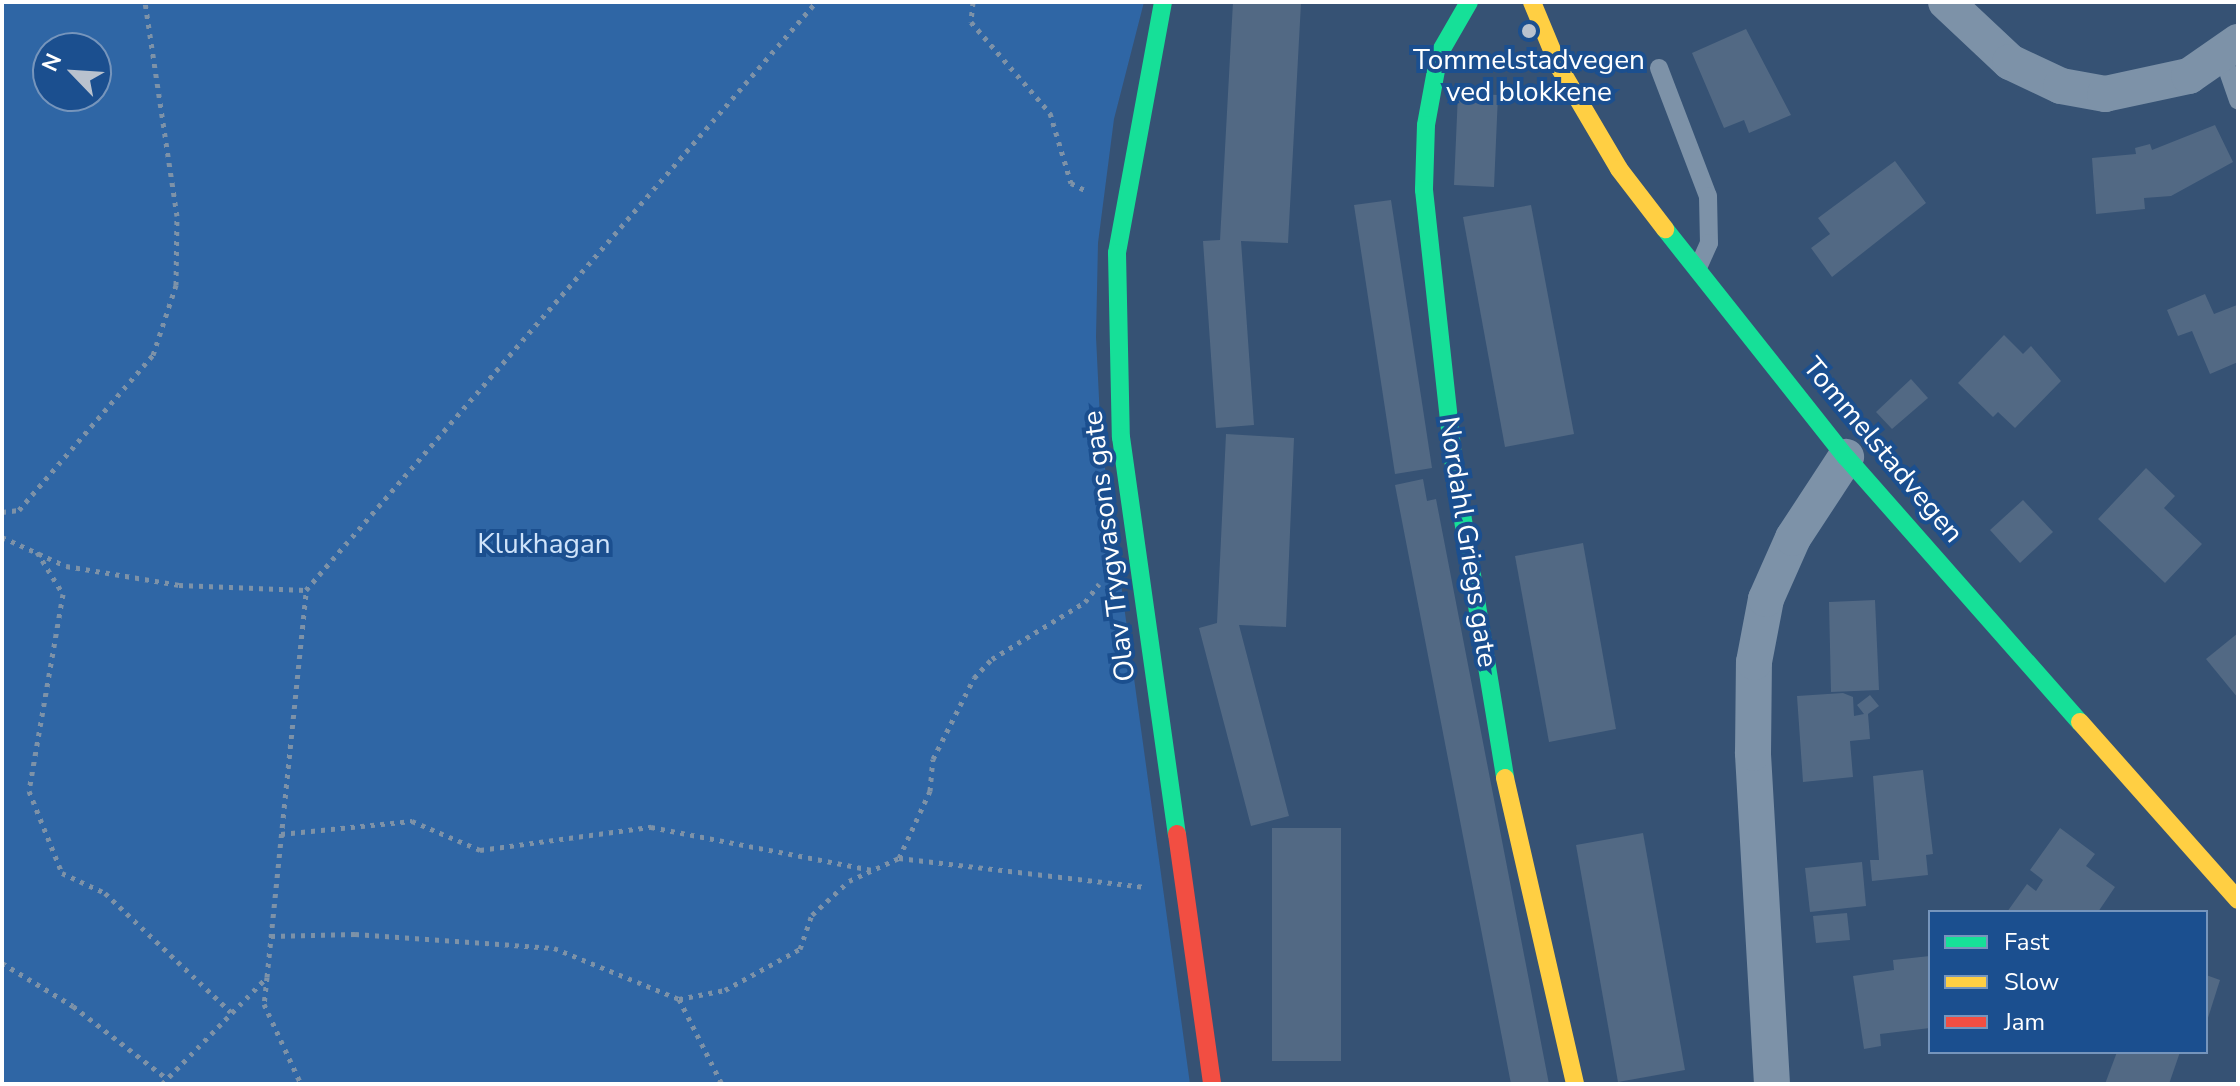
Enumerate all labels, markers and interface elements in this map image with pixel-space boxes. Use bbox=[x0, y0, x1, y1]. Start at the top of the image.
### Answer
marker: Tommelstadvegen ved blokkene bbox=[1520, 22, 1538, 40]
north arrow bbox=[32, 32, 112, 112]
place label: Tommelstadvegen ved blokkene bbox=[1413, 43, 1645, 109]
text: N bbox=[35, 49, 69, 77]
street label: Tommelstadvegen bbox=[1796, 350, 1970, 550]
street label: Olav Trygvasons gate bbox=[1076, 409, 1142, 683]
street label: Nordahl Griegs gate bbox=[1432, 414, 1504, 670]
park label: Klukhagan bbox=[477, 527, 611, 561]
legend bbox=[1928, 910, 2208, 1054]
text: Fast bbox=[2004, 926, 2049, 958]
text: Slow bbox=[2004, 966, 2059, 998]
text: Jam bbox=[2004, 1006, 2045, 1038]

